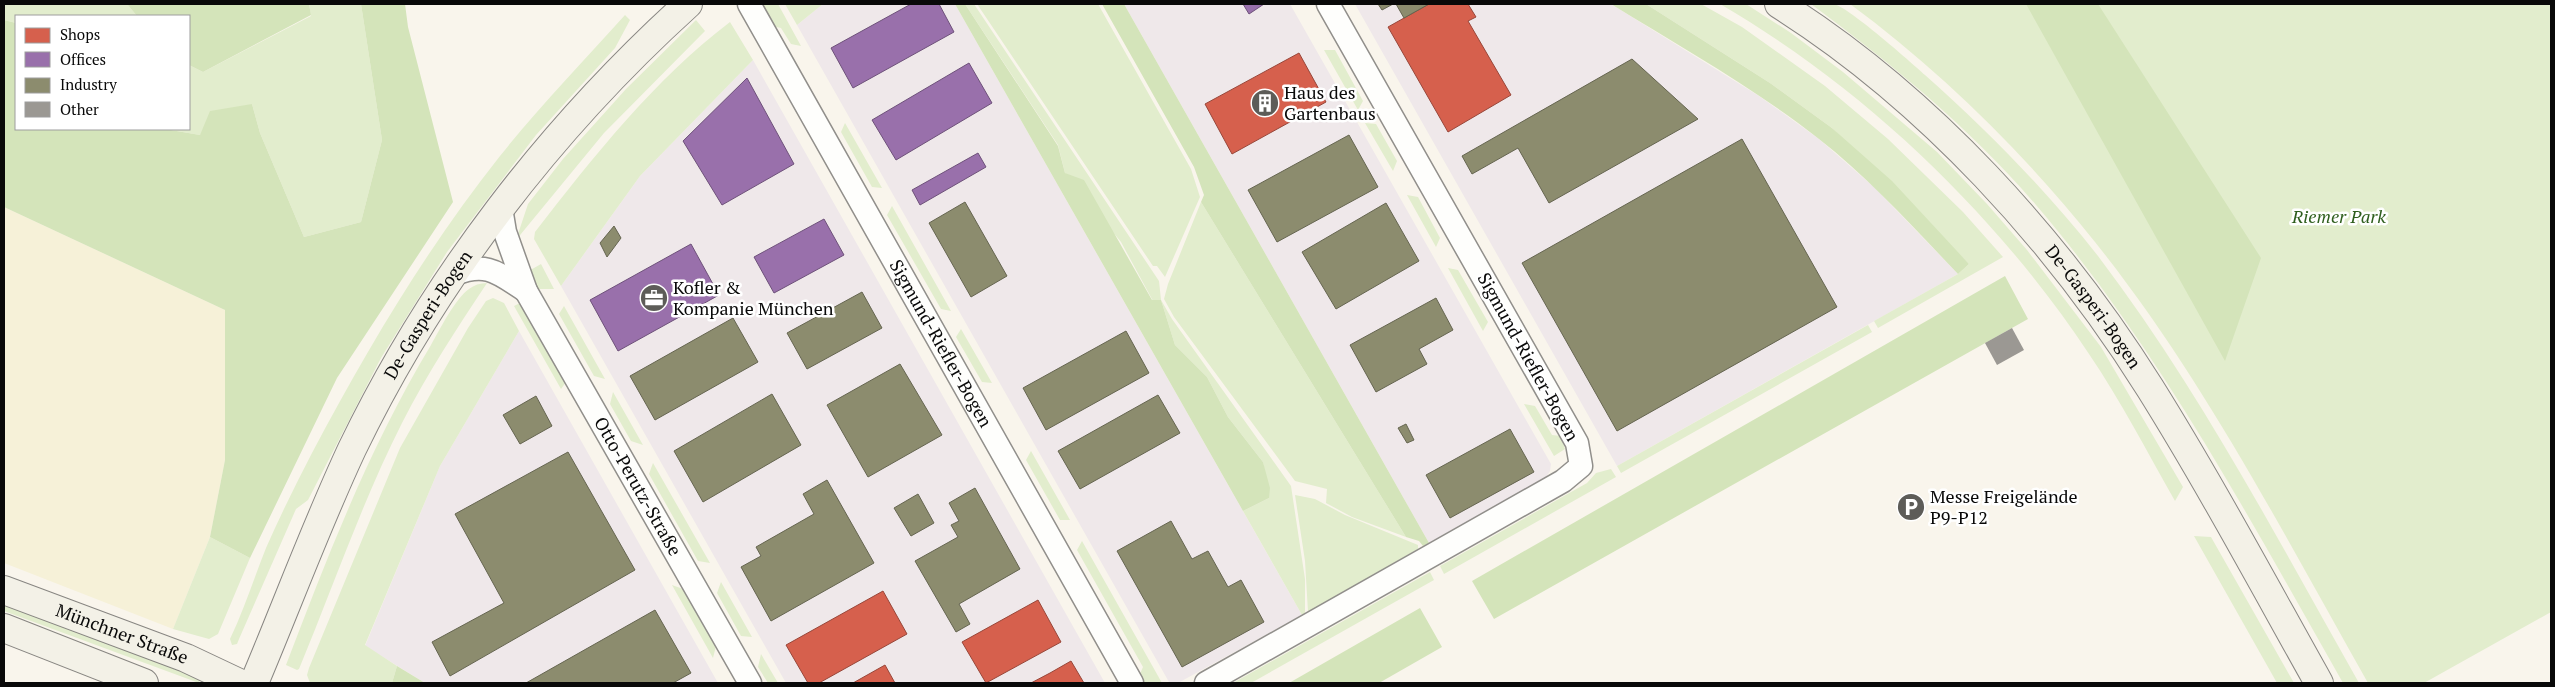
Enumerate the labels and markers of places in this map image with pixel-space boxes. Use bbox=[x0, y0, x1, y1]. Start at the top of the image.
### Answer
place label: Haus des Gartenbaus bbox=[1284, 80, 1376, 125]
building icon: Haus des Gartenbaus bbox=[1250, 88, 1280, 118]
place label: Kofler & Kompanie München bbox=[673, 275, 834, 320]
office icon: Kofler & Kompanie München bbox=[639, 283, 669, 313]
place label: Messe Freigelände P9-P12 bbox=[1930, 484, 2078, 529]
parking icon: Messe Freigelände P9-P12 bbox=[1896, 492, 1926, 522]

